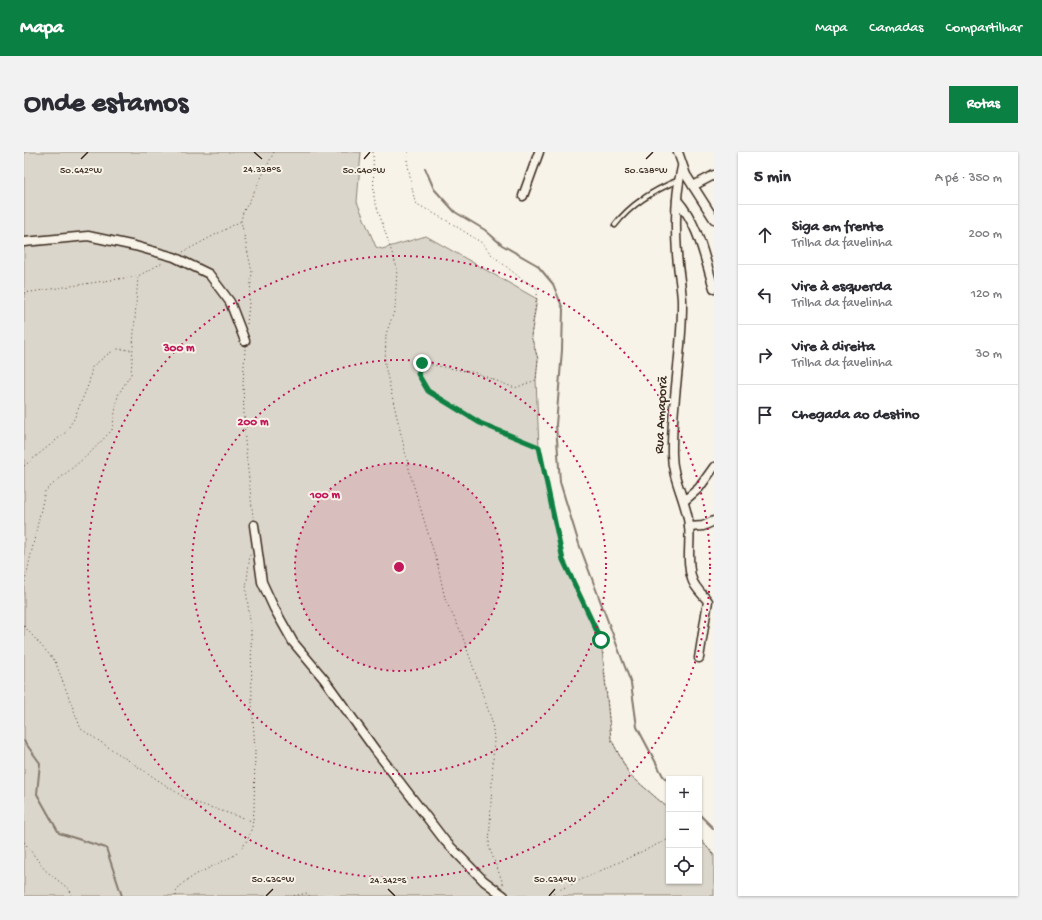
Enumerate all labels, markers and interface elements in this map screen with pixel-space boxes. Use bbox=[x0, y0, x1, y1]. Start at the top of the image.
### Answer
text: Mapa bbox=[20, 17, 64, 40]
text: Mapa bbox=[815, 20, 847, 37]
text: Camadas bbox=[869, 20, 924, 37]
text: Compartilhar bbox=[946, 20, 1022, 37]
button: Rotas bbox=[949, 86, 1018, 123]
text: Onde estamos bbox=[24, 88, 188, 121]
text: 24.338°S bbox=[243, 164, 281, 176]
text: 50.642°W bbox=[60, 165, 102, 177]
text: 50.640°W bbox=[343, 165, 386, 177]
text: 50.638°W bbox=[625, 165, 668, 177]
text: 5 min bbox=[754, 168, 791, 188]
text: A pé · 350 m bbox=[935, 171, 1002, 186]
text: Siga em frente bbox=[792, 218, 883, 236]
icon: ahead bbox=[754, 224, 776, 246]
text: 200 m bbox=[969, 227, 1002, 242]
text: Trilha da favelinha bbox=[792, 236, 892, 251]
text: Vire à esquerda bbox=[792, 278, 892, 296]
icon: left bbox=[754, 284, 776, 306]
text: 120 m bbox=[971, 287, 1002, 302]
text: Trilha da favelinha bbox=[792, 296, 892, 311]
text: Vire à direita bbox=[792, 338, 875, 356]
text: 300 m bbox=[162, 342, 195, 356]
icon: right bbox=[754, 344, 776, 366]
text: 30 m bbox=[976, 347, 1002, 362]
route end bbox=[413, 354, 431, 372]
text: Trilha da favelinha bbox=[792, 356, 892, 371]
street label: Rua Amaporã bbox=[651, 374, 673, 454]
icon: arrive bbox=[754, 404, 776, 426]
text: Chegada ao destino bbox=[792, 406, 919, 424]
text: 200 m bbox=[238, 416, 269, 430]
text: 100 m bbox=[309, 489, 340, 503]
centre of rings bbox=[392, 560, 406, 574]
route start bbox=[592, 631, 610, 649]
map controls bbox=[666, 776, 702, 884]
button: + bbox=[666, 776, 702, 812]
button: − bbox=[666, 812, 702, 848]
button: locate bbox=[666, 848, 702, 884]
text: 50.636°W bbox=[252, 874, 295, 886]
text: 50.634°W bbox=[534, 874, 577, 886]
text: 24.342°S bbox=[370, 875, 407, 887]

